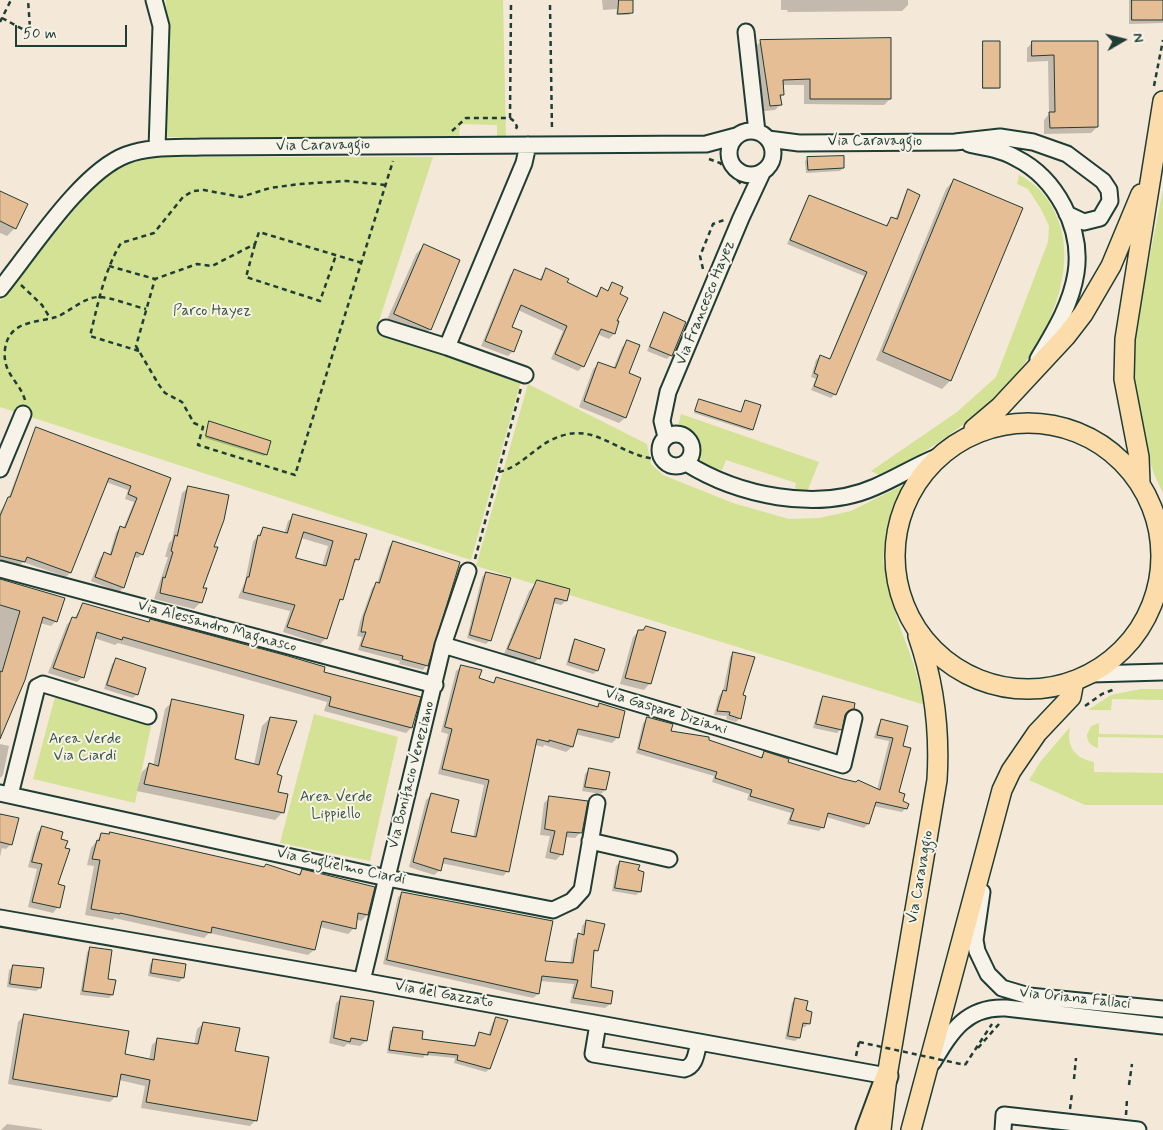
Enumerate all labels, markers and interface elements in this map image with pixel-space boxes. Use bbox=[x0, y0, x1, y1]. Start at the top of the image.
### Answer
scale bar bbox=[18, 15, 130, 47]
north arrow bbox=[1098, 15, 1148, 65]
text: 50 m bbox=[23, 24, 57, 44]
text: N bbox=[1128, 32, 1147, 44]
street label: Via Caravaggio bbox=[828, 133, 922, 151]
street label: Via Caravaggio bbox=[276, 136, 370, 156]
street label: Via Francesco Hayez bbox=[673, 238, 739, 368]
park label: Parco Hayez bbox=[173, 303, 251, 321]
street label: Via Alessandro Magnasco bbox=[136, 597, 298, 657]
street label: Via Gaspare Diziani bbox=[603, 685, 729, 739]
street label: Via Bonifacio Veneziano bbox=[385, 699, 439, 851]
park label: Area Verde Via Ciardi bbox=[49, 731, 121, 766]
park label: Area Verde Lippiello bbox=[300, 789, 372, 824]
street label: Via Caravaggio bbox=[904, 829, 938, 925]
street label: Via Guglielmo Ciardi bbox=[275, 845, 407, 889]
street label: Via del Gazzato bbox=[393, 977, 495, 1013]
street label: Via Oriana Fallaci bbox=[1019, 984, 1131, 1014]

